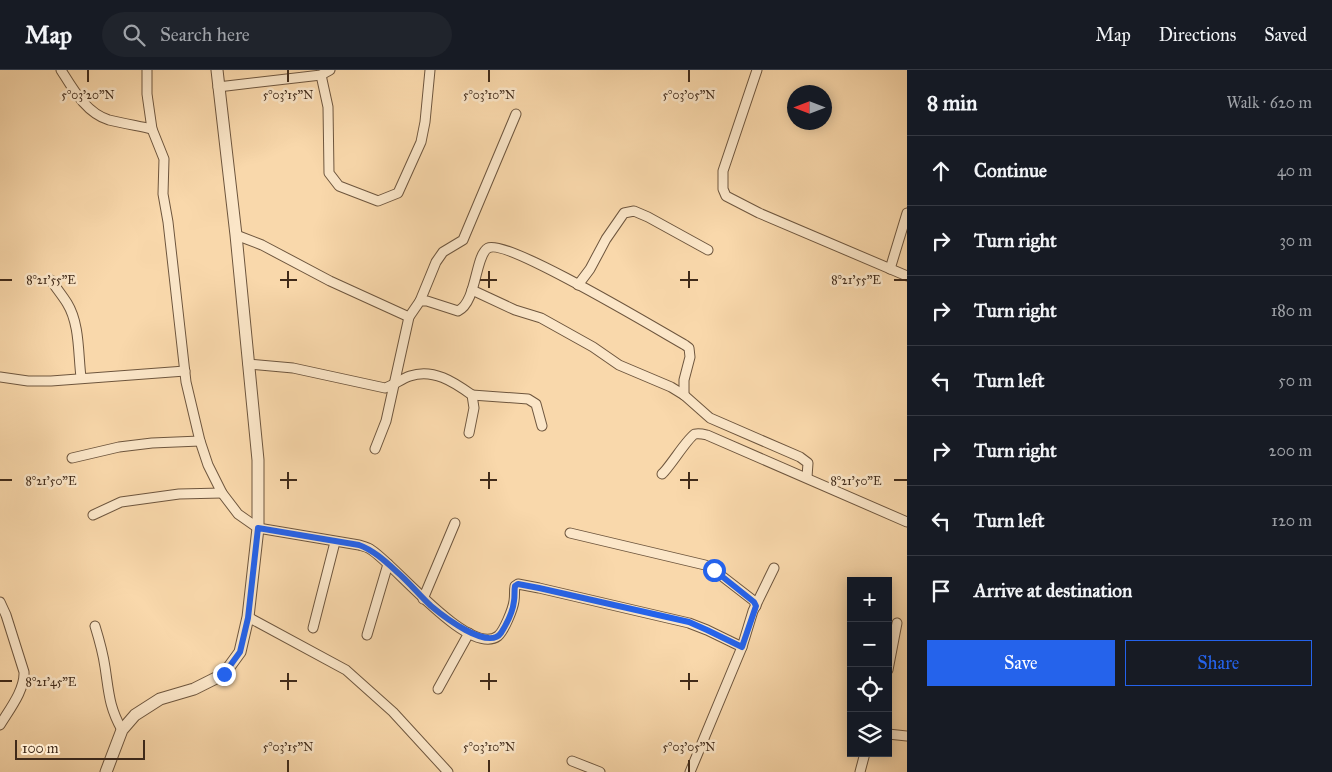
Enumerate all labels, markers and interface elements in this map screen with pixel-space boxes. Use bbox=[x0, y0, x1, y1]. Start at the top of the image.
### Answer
search box bbox=[102, 12, 452, 57]
text: Map bbox=[25, 20, 72, 50]
icon: search bbox=[120, 21, 148, 49]
text: Search here bbox=[160, 23, 250, 46]
text: Map bbox=[1095, 24, 1131, 46]
text: Directions bbox=[1159, 24, 1236, 46]
text: Saved bbox=[1264, 24, 1307, 46]
north arrow bbox=[787, 85, 832, 130]
text: 5°03'20"N bbox=[61, 88, 115, 102]
text: 5°03'15"N bbox=[263, 88, 313, 102]
text: 5°03'10"N bbox=[463, 88, 515, 102]
text: 5°03'05"N bbox=[662, 88, 716, 102]
text: 8 min bbox=[927, 90, 977, 116]
text: Walk · 620 m bbox=[1226, 93, 1312, 112]
icon: ahead bbox=[927, 157, 955, 185]
text: Continue bbox=[974, 159, 1047, 182]
text: 40 m bbox=[1277, 161, 1312, 180]
icon: right bbox=[927, 227, 955, 255]
text: Turn right bbox=[974, 229, 1057, 252]
text: 30 m bbox=[1279, 231, 1312, 250]
text: 8°21'55"E bbox=[26, 273, 76, 287]
text: 8°21'55"E bbox=[831, 273, 881, 287]
icon: right bbox=[927, 297, 955, 325]
text: Turn right bbox=[974, 299, 1057, 322]
text: 180 m bbox=[1271, 301, 1312, 320]
icon: left bbox=[927, 367, 955, 395]
text: Turn left bbox=[974, 369, 1044, 392]
text: 50 m bbox=[1278, 371, 1312, 390]
icon: right bbox=[927, 437, 955, 465]
text: Turn right bbox=[974, 439, 1057, 462]
text: 200 m bbox=[1269, 441, 1312, 460]
text: 8°21'50"E bbox=[25, 474, 77, 488]
text: 8°21'50"E bbox=[830, 474, 882, 488]
icon: left bbox=[927, 507, 955, 535]
text: Turn left bbox=[974, 509, 1044, 532]
text: 120 m bbox=[1272, 511, 1312, 530]
route start bbox=[703, 559, 726, 582]
map controls bbox=[847, 577, 892, 757]
button: + bbox=[847, 577, 892, 622]
icon: arrive bbox=[927, 577, 955, 605]
text: Arrive at destination bbox=[974, 579, 1132, 602]
button: − bbox=[847, 622, 892, 667]
button: Save bbox=[927, 640, 1115, 686]
button: Share bbox=[1125, 640, 1312, 686]
route end bbox=[213, 663, 236, 686]
button: locate bbox=[847, 667, 892, 712]
text: 8°21'45"E bbox=[26, 675, 77, 689]
button: layers bbox=[847, 712, 892, 757]
scale bar bbox=[15, 737, 145, 760]
text: 100 m bbox=[22, 740, 59, 757]
text: 5°03'15"N bbox=[263, 740, 313, 754]
text: 5°03'10"N bbox=[463, 740, 515, 754]
text: 5°03'05"N bbox=[662, 740, 716, 754]

